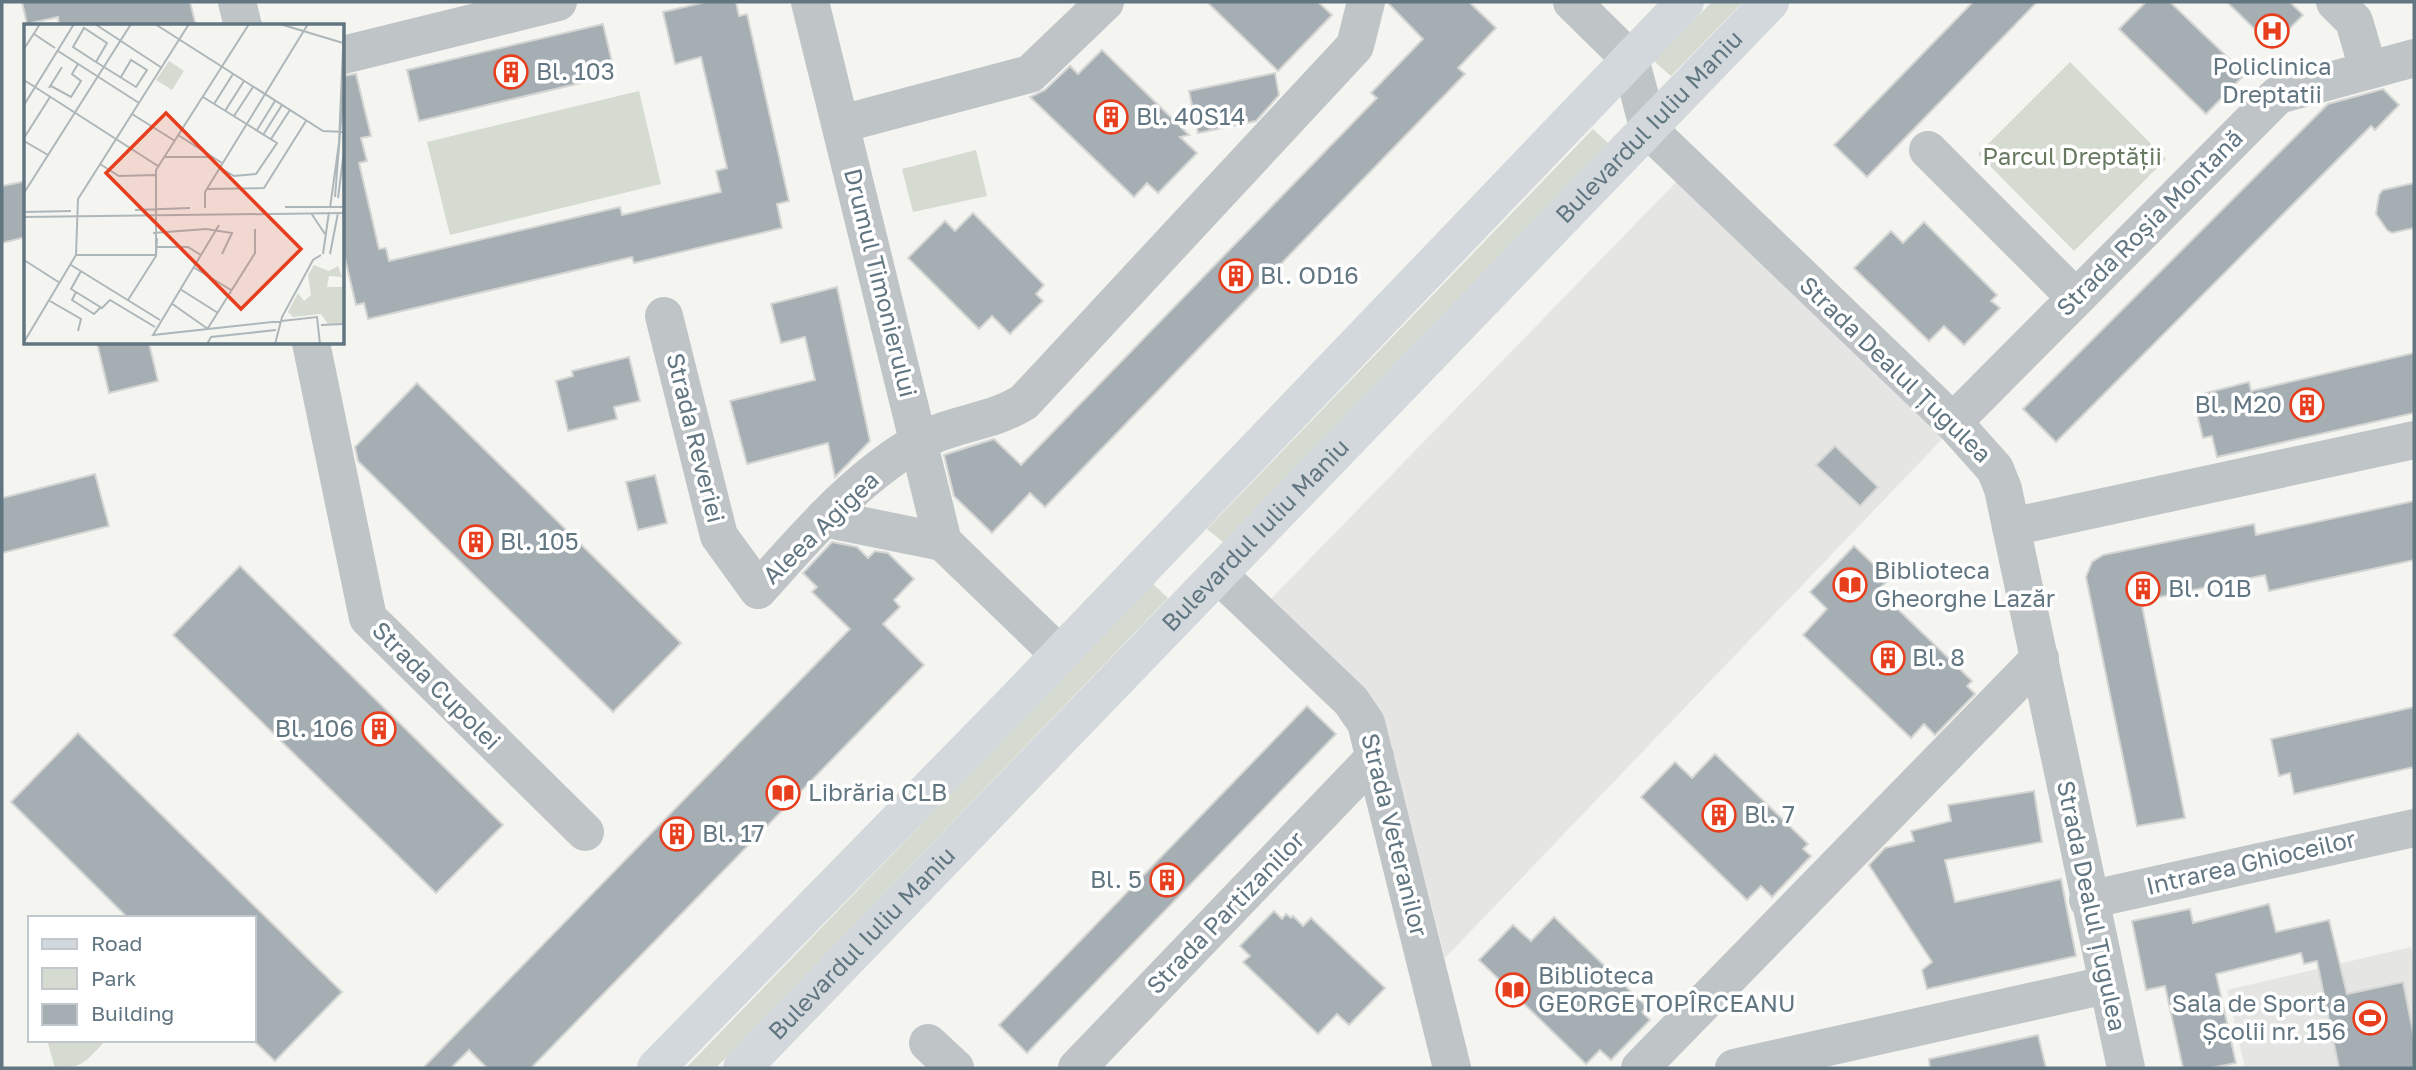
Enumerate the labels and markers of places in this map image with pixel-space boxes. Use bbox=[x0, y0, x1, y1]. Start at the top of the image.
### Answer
hospital icon: Policlinica Dreptatii bbox=[2253, 12, 2291, 50]
place label: Policlinica Dreptatii bbox=[2212, 51, 2332, 108]
building icon: Bl. 103 bbox=[492, 53, 530, 91]
place label: Bl. 103 bbox=[536, 56, 615, 85]
building icon: Bl. 40S14 bbox=[1092, 98, 1130, 136]
place label: Bl. 40S14 bbox=[1136, 101, 1245, 130]
building icon: Bl. OD16 bbox=[1217, 257, 1255, 295]
place label: Bl. OD16 bbox=[1260, 260, 1359, 289]
building icon: Bl. M20 bbox=[2288, 386, 2326, 424]
place label: Bl. M20 bbox=[2194, 389, 2282, 418]
building icon: Bl. 105 bbox=[457, 523, 495, 561]
place label: Bl. 105 bbox=[500, 526, 579, 555]
place label: Biblioteca Gheorghe Lazăr bbox=[1874, 555, 2055, 612]
library icon: Biblioteca Gheorghe Lazăr bbox=[1831, 566, 1869, 604]
building icon: Bl. O1B bbox=[2124, 570, 2162, 608]
place label: Bl. O1B bbox=[2168, 573, 2252, 602]
building icon: Bl. 8 bbox=[1869, 639, 1907, 677]
place label: Bl. 8 bbox=[1912, 642, 1965, 671]
building icon: Bl. 106 bbox=[360, 710, 398, 748]
place label: Bl. 106 bbox=[275, 713, 354, 742]
library icon: Librăria CLB bbox=[764, 774, 802, 812]
place label: Librăria CLB bbox=[808, 777, 947, 806]
building icon: Bl. 7 bbox=[1700, 796, 1738, 834]
place label: Bl. 7 bbox=[1744, 799, 1795, 828]
building icon: Bl. 17 bbox=[658, 815, 696, 853]
place label: Bl. 17 bbox=[702, 818, 765, 847]
building icon: Bl. 5 bbox=[1148, 861, 1186, 899]
place label: Bl. 5 bbox=[1090, 864, 1142, 893]
place label: Biblioteca GEORGE TOPÎRCEANU bbox=[1538, 960, 1796, 1017]
library icon: Biblioteca GEORGE TOPÎRCEANU bbox=[1494, 971, 1532, 1009]
place label: Sala de Sport a Școlii nr. 156 bbox=[2172, 988, 2346, 1046]
sports icon: Sala de Sport a Școlii nr. 156 bbox=[2351, 999, 2389, 1037]

